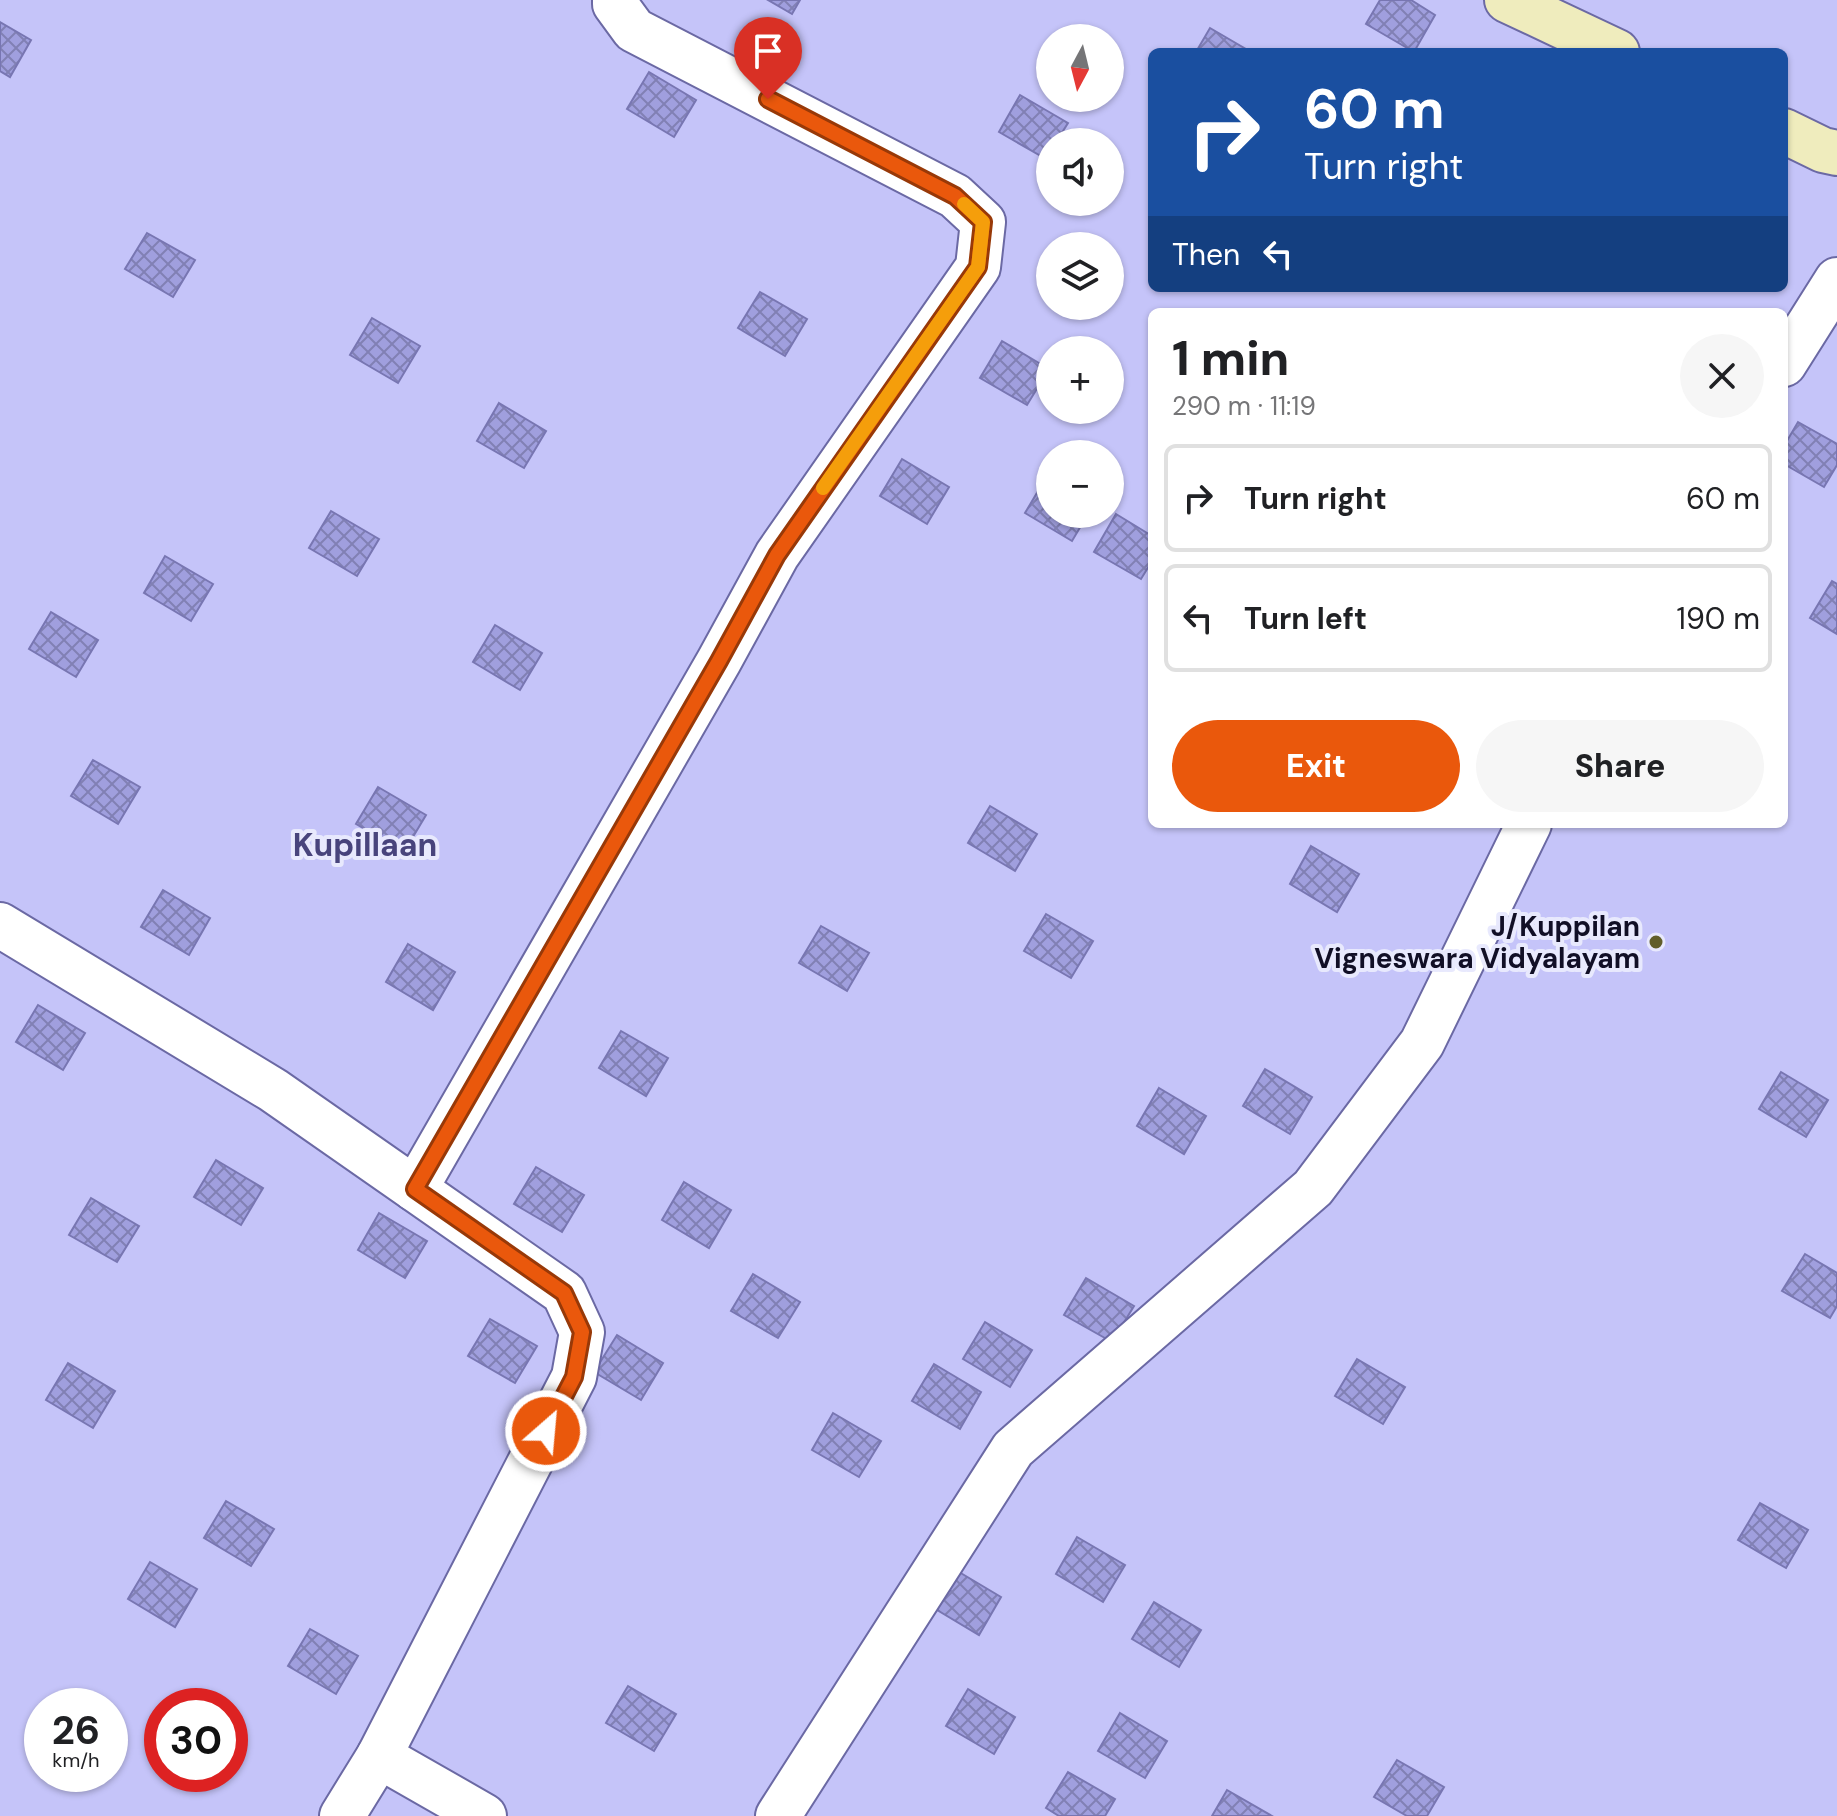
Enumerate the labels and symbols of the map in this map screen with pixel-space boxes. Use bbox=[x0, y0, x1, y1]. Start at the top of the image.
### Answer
pin bbox=[734, 17, 802, 99]
north arrow bbox=[1036, 24, 1124, 112]
district label: Kupillaan bbox=[293, 824, 437, 866]
place label: J/Kuppilan Vigneswara Vidyalayam bbox=[1314, 908, 1640, 977]
marker: J/Kuppilan Vigneswara Vidyalayam bbox=[1647, 933, 1665, 951]
position arrow bbox=[504, 1389, 588, 1473]
speed limit sign: 30 bbox=[144, 1688, 248, 1792]

